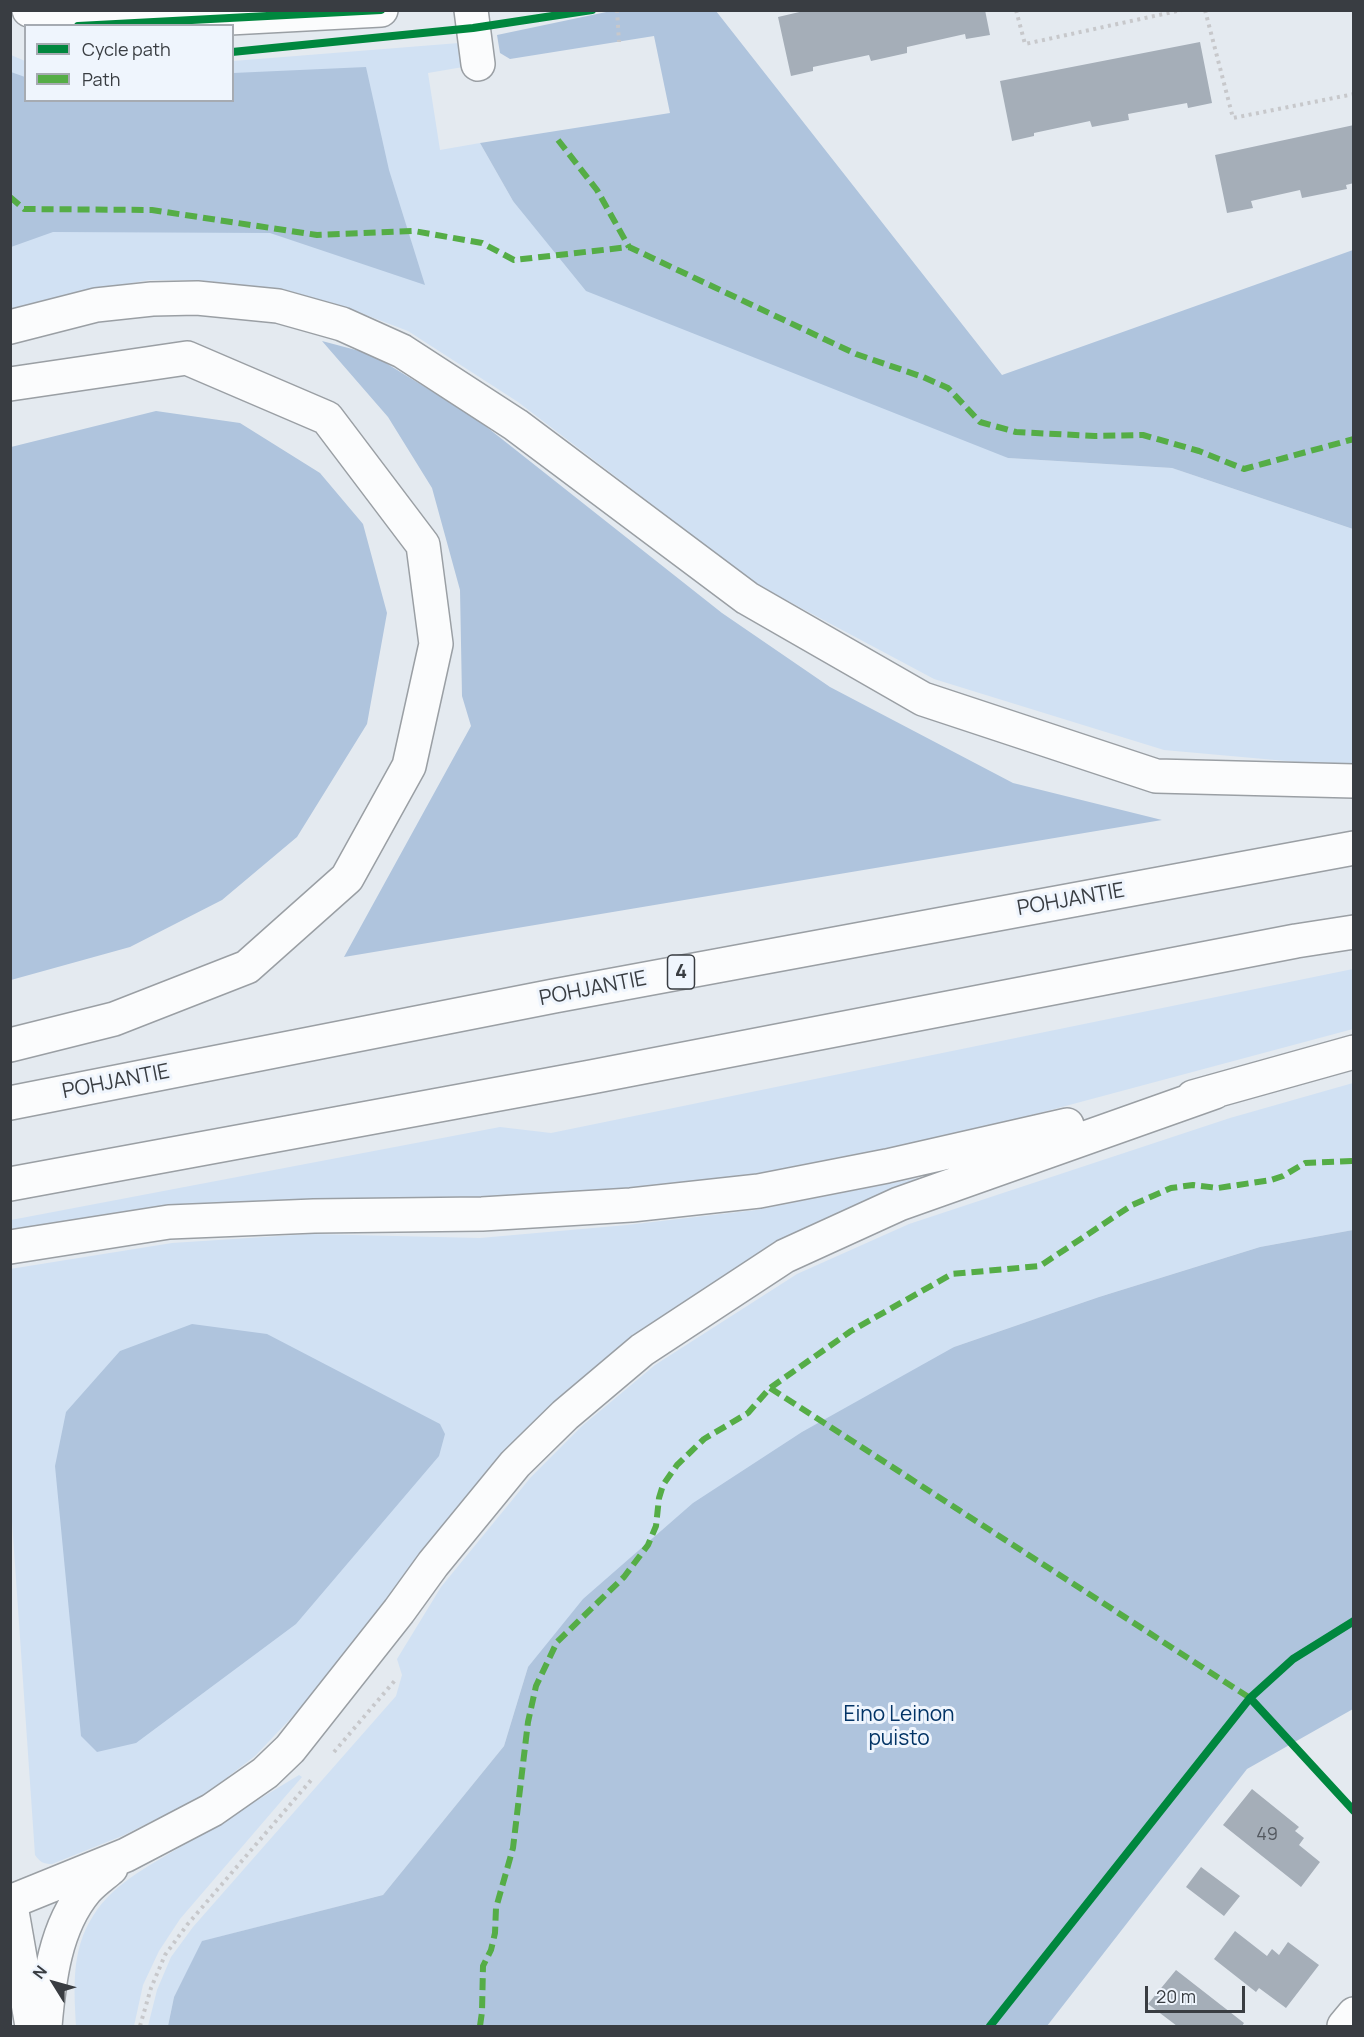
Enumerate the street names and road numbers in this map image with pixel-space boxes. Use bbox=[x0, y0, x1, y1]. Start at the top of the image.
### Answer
street label: POHJANTIE bbox=[1015, 878, 1127, 922]
road number: 4 bbox=[668, 955, 694, 989]
street label: POHJANTIE bbox=[537, 966, 649, 1012]
street label: POHJANTIE bbox=[60, 1059, 172, 1105]

